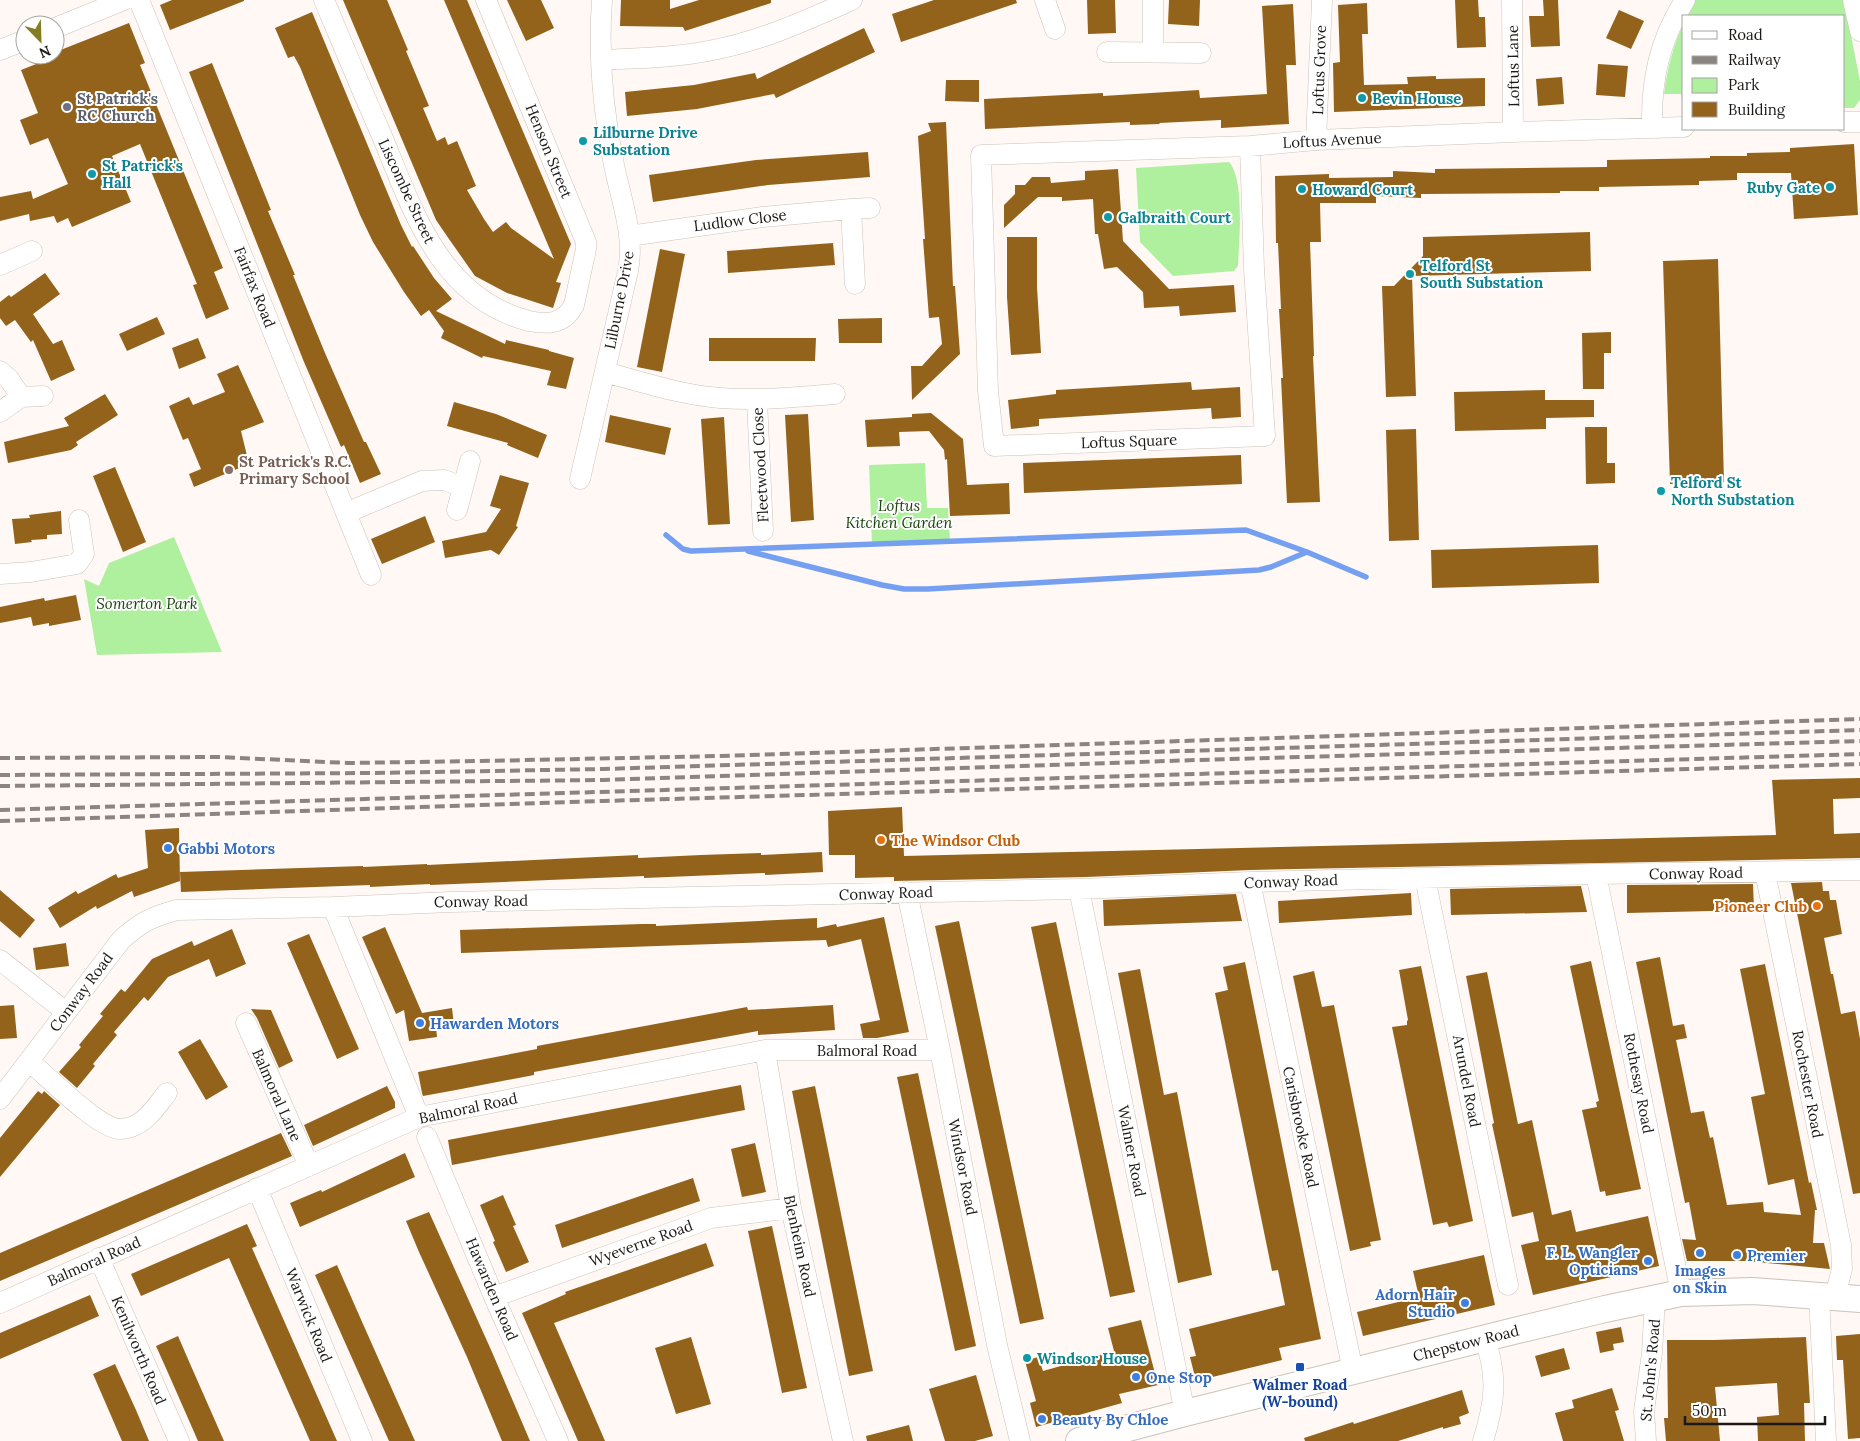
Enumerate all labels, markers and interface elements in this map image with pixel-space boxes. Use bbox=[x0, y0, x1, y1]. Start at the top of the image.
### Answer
north arrow bbox=[15, 15, 65, 65]
legend bbox=[1682, 15, 1845, 130]
street label: Loftus Grove bbox=[1308, 24, 1330, 116]
street label: Loftus Lane bbox=[1503, 25, 1523, 107]
text: Road bbox=[1728, 25, 1763, 44]
text: N bbox=[36, 42, 54, 62]
text: Railway bbox=[1728, 50, 1781, 69]
text: Park bbox=[1728, 75, 1759, 94]
place label: St Patrick's RC Church bbox=[77, 89, 158, 125]
place label: Bevin House bbox=[1372, 89, 1461, 108]
marker: Bevin House bbox=[1356, 92, 1368, 104]
text: Building bbox=[1728, 100, 1786, 119]
marker: St Patrick's RC Church bbox=[61, 101, 73, 113]
street label: Henson Street bbox=[521, 101, 577, 201]
place label: Lilburne Drive Substation bbox=[593, 123, 698, 159]
street label: Loftus Avenue bbox=[1282, 128, 1382, 152]
marker: Lilburne Drive Substation bbox=[577, 135, 589, 147]
street label: Liscombe Street bbox=[374, 136, 440, 247]
place label: St Patrick's Hall bbox=[102, 156, 183, 192]
marker: St Patrick's Hall bbox=[86, 168, 98, 180]
place label: Ruby Gate bbox=[1746, 178, 1820, 197]
place label: Howard Court bbox=[1312, 180, 1414, 199]
marker: Ruby Gate bbox=[1824, 181, 1836, 193]
marker: Howard Court bbox=[1296, 183, 1308, 195]
street label: Ludlow Close bbox=[692, 205, 788, 235]
place label: Galbraith Court bbox=[1118, 208, 1232, 227]
marker: Galbraith Court bbox=[1102, 211, 1114, 223]
street label: Fairfax Road bbox=[230, 244, 280, 330]
street label: Lilburne Drive bbox=[600, 249, 638, 351]
place label: Telford St South Substation bbox=[1420, 256, 1544, 292]
marker: Telford St South Substation bbox=[1404, 268, 1416, 280]
street label: Fleetwood Close bbox=[747, 407, 773, 523]
street label: Loftus Square bbox=[1080, 430, 1178, 452]
place label: St Patrick's R.C. Primary School bbox=[239, 452, 351, 488]
marker: St Patrick's R.C. Primary School bbox=[223, 464, 235, 476]
place label: Telford St North Substation bbox=[1671, 473, 1795, 509]
marker: Telford St North Substation bbox=[1655, 485, 1667, 497]
park label: Loftus Kitchen Garden bbox=[846, 496, 953, 532]
park label: Somerton Park bbox=[96, 594, 198, 613]
place label: The Windsor Club bbox=[891, 831, 1021, 850]
marker: The Windsor Club bbox=[875, 834, 887, 846]
place label: Gabbi Motors bbox=[178, 839, 275, 858]
marker: Gabbi Motors bbox=[162, 842, 174, 854]
street label: Conway Road bbox=[1649, 863, 1743, 883]
street label: Conway Road bbox=[1244, 870, 1338, 892]
street label: Conway Road bbox=[839, 882, 933, 904]
street label: Conway Road bbox=[434, 891, 528, 911]
place label: Pioneer Club bbox=[1714, 897, 1807, 916]
marker: Pioneer Club bbox=[1811, 900, 1823, 912]
street label: Conway Road bbox=[45, 949, 117, 1035]
place label: Hawarden Motors bbox=[430, 1014, 559, 1033]
marker: Hawarden Motors bbox=[414, 1017, 426, 1029]
street label: Rochester Road bbox=[1788, 1029, 1828, 1139]
street label: Rothesay Road bbox=[1620, 1031, 1658, 1135]
street label: Arundel Road bbox=[1449, 1032, 1485, 1129]
street label: Balmoral Road bbox=[817, 1041, 917, 1060]
street label: Balmoral Lane bbox=[248, 1046, 306, 1144]
street label: Carisbrooke Road bbox=[1279, 1065, 1323, 1189]
street label: Balmoral Road bbox=[417, 1088, 519, 1128]
street label: Walmer Road bbox=[1114, 1104, 1150, 1198]
street label: Windsor Road bbox=[944, 1117, 982, 1217]
street label: Blenheim Road bbox=[780, 1193, 820, 1299]
street label: Wyeverne Road bbox=[587, 1215, 695, 1271]
street label: Balmoral Road bbox=[44, 1232, 144, 1290]
street label: Hawarden Road bbox=[462, 1235, 522, 1343]
place label: F. L. Wangler Opticians bbox=[1547, 1243, 1639, 1279]
place label: Premier bbox=[1747, 1246, 1807, 1265]
marker: Images on Skin bbox=[1694, 1247, 1706, 1259]
marker: Premier bbox=[1731, 1249, 1743, 1261]
marker: F. L. Wangler Opticians bbox=[1642, 1255, 1654, 1267]
place label: Images on Skin bbox=[1673, 1261, 1728, 1297]
street label: Warwick Road bbox=[282, 1265, 336, 1365]
place label: Adorn Hair Studio bbox=[1375, 1285, 1456, 1321]
street label: Kenilworth Road bbox=[108, 1293, 170, 1407]
marker: Adorn Hair Studio bbox=[1459, 1297, 1471, 1309]
street label: St. John's Road bbox=[1636, 1318, 1664, 1422]
street label: Chepstow Road bbox=[1411, 1321, 1521, 1365]
place label: Windsor House bbox=[1037, 1349, 1147, 1368]
marker: Windsor House bbox=[1021, 1352, 1033, 1364]
marker: Walmer Road (W-bound) bbox=[1294, 1361, 1306, 1373]
place label: One Stop bbox=[1146, 1368, 1212, 1387]
marker: One Stop bbox=[1130, 1371, 1142, 1383]
place label: Walmer Road (W-bound) bbox=[1252, 1375, 1348, 1412]
scale bar bbox=[1685, 1394, 1825, 1426]
text: 50 m bbox=[1692, 1401, 1727, 1420]
place label: Beauty By Chloe bbox=[1052, 1410, 1168, 1429]
marker: Beauty By Chloe bbox=[1036, 1413, 1048, 1425]

